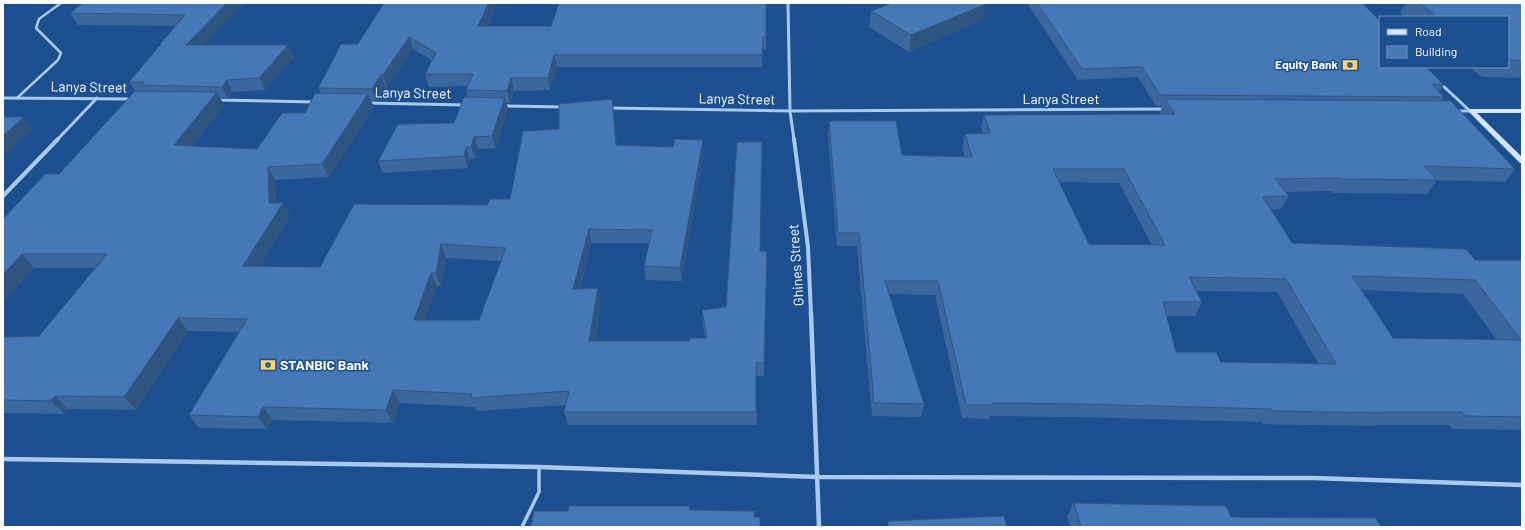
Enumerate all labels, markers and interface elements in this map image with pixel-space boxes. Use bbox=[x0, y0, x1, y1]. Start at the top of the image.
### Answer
legend bbox=[1379, 16, 1509, 68]
text: Road bbox=[1415, 24, 1442, 38]
text: Building bbox=[1415, 44, 1457, 58]
bank icon: Equity Bank bbox=[1341, 56, 1359, 74]
place label: Equity Bank bbox=[1275, 57, 1339, 71]
street label: Lanya Street bbox=[50, 77, 128, 96]
street label: Lanya Street bbox=[374, 83, 452, 102]
street label: Lanya Street bbox=[698, 89, 776, 108]
street label: Lanya Street bbox=[1023, 90, 1100, 107]
street label: Ghines Street bbox=[784, 223, 807, 307]
bank icon: STANBIC Bank bbox=[259, 356, 277, 374]
place label: STANBIC Bank bbox=[280, 356, 369, 373]

